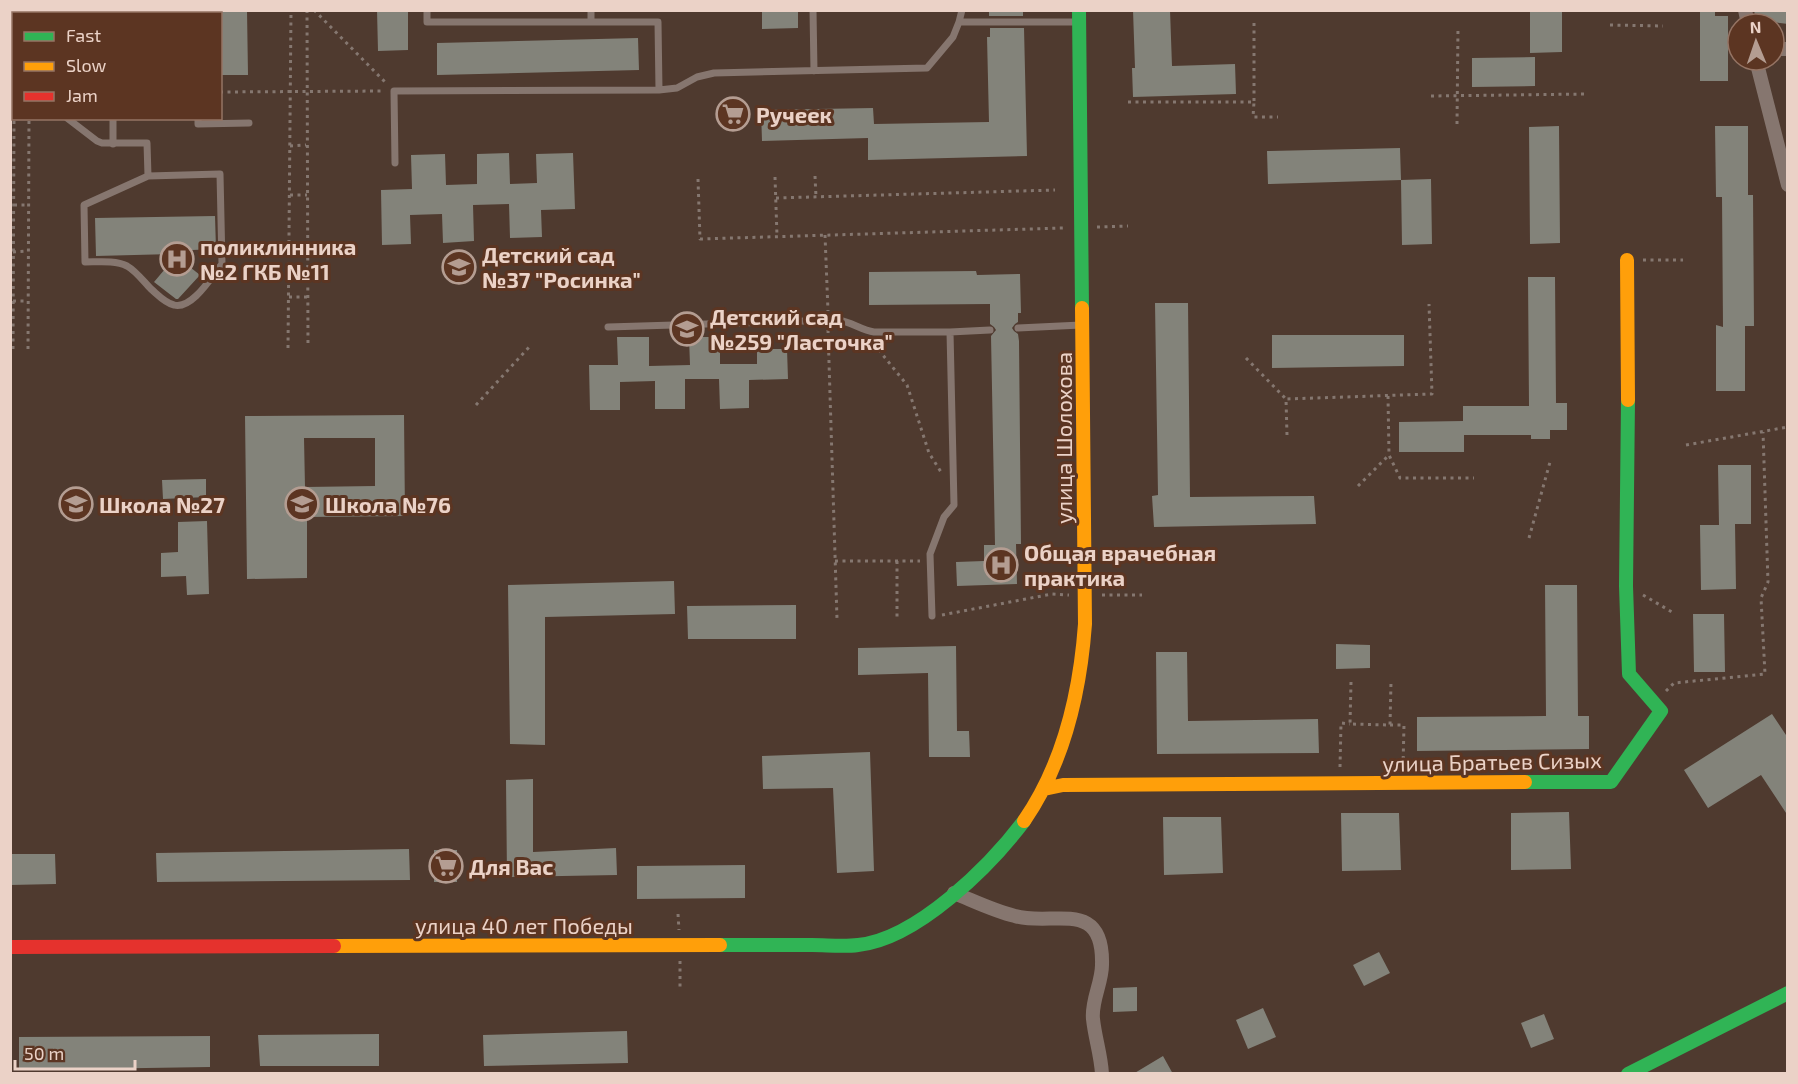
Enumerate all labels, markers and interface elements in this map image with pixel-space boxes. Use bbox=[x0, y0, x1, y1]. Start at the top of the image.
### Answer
legend bbox=[12, 12, 222, 120]
north arrow bbox=[1726, 12, 1786, 72]
text: N bbox=[1749, 17, 1762, 36]
text: Fast bbox=[66, 24, 101, 46]
text: Slow bbox=[66, 54, 107, 76]
text: Jam bbox=[66, 84, 98, 106]
supermarket icon: Ручеек bbox=[715, 96, 751, 132]
place label: Ручеек bbox=[756, 101, 832, 127]
place label: поликлинника №2 ГКБ №11 bbox=[200, 233, 356, 284]
hospital icon: поликлинника №2 ГКБ №11 bbox=[159, 241, 195, 277]
place label: Детский сад №37 "Росинка" bbox=[482, 241, 641, 292]
school or university icon: Детский сад №37 "Росинка" bbox=[441, 249, 477, 285]
place label: Детский сад №259 "Ласточка" bbox=[710, 303, 893, 354]
school or university icon: Детский сад №259 "Ласточка" bbox=[669, 311, 705, 347]
street label: улица Шолохова bbox=[1050, 352, 1077, 524]
school or university icon: Школа №27 bbox=[58, 486, 94, 522]
school or university icon: Школа №76 bbox=[284, 486, 320, 522]
place label: Школа №27 bbox=[99, 491, 225, 517]
place label: Школа №76 bbox=[325, 491, 451, 517]
place label: Общая врачебная практика bbox=[1024, 539, 1216, 590]
hospital icon: Общая врачебная практика bbox=[983, 547, 1019, 583]
street label: улица Братьев Сизых bbox=[1382, 746, 1602, 777]
supermarket icon: Для Вас bbox=[428, 848, 464, 884]
place label: Для Вас bbox=[469, 853, 553, 879]
street label: улица 40 лет Победы bbox=[415, 912, 633, 939]
scale bar bbox=[15, 1033, 135, 1071]
text: 50 m bbox=[24, 1042, 64, 1064]

